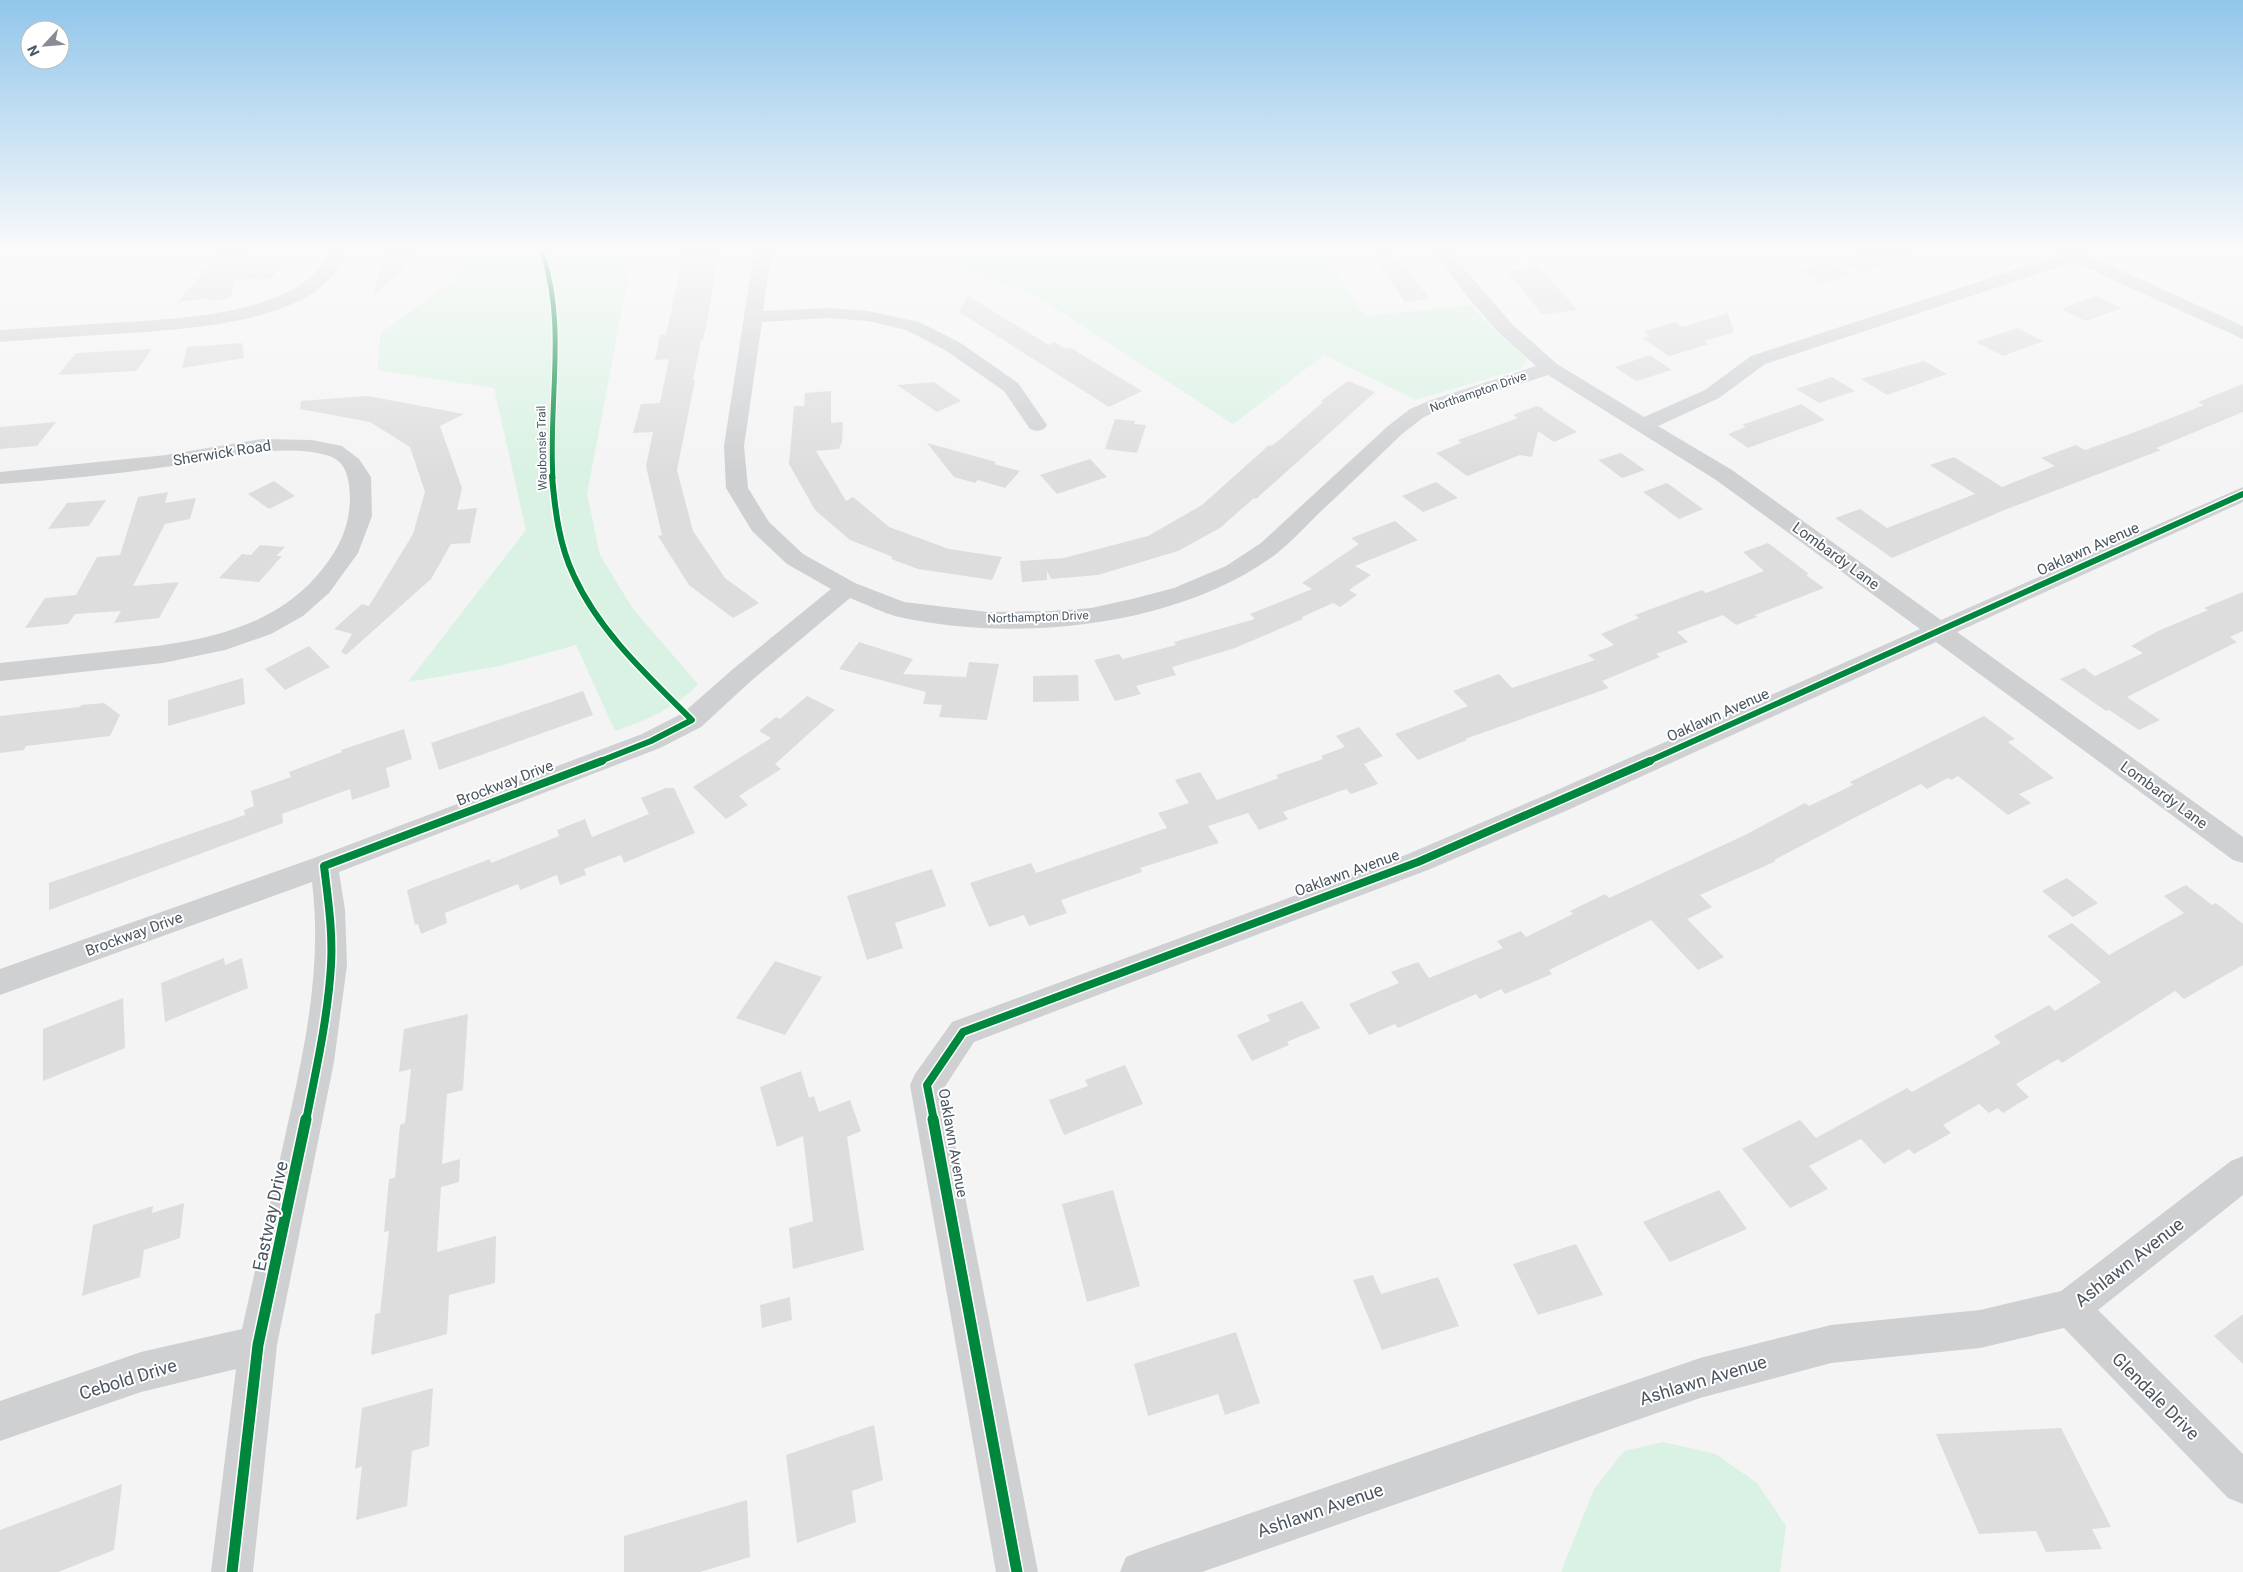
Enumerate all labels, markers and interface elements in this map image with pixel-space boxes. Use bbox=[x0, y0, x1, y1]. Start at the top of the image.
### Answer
north arrow bbox=[20, 20, 70, 70]
text: N bbox=[24, 43, 43, 59]
street label: Northampton Drive bbox=[1428, 369, 1528, 415]
street label: Waubonsie Trail bbox=[534, 405, 550, 491]
street label: Sherwick Road bbox=[172, 436, 272, 470]
street label: Lombardy Lane bbox=[1789, 518, 1883, 594]
street label: Oaklawn Avenue bbox=[2034, 518, 2142, 580]
street label: Northampton Drive bbox=[987, 608, 1089, 626]
street label: Oaklawn Avenue bbox=[1664, 684, 1772, 746]
street label: Brockway Drive bbox=[454, 756, 556, 810]
street label: Lombardy Lane bbox=[2117, 757, 2211, 833]
street label: Oaklawn Avenue bbox=[1292, 846, 1402, 900]
street label: Brockway Drive bbox=[83, 908, 185, 960]
street label: Oaklawn Avenue bbox=[935, 1087, 971, 1199]
street label: Eastway Drive bbox=[248, 1159, 292, 1273]
street label: Ashlawn Avenue bbox=[2071, 1213, 2187, 1311]
street label: Glendale Drive bbox=[2108, 1348, 2204, 1444]
street label: Ashlawn Avenue bbox=[1637, 1351, 1769, 1409]
street label: Cebold Drive bbox=[77, 1354, 179, 1404]
street label: Ashlawn Avenue bbox=[1254, 1479, 1386, 1541]

